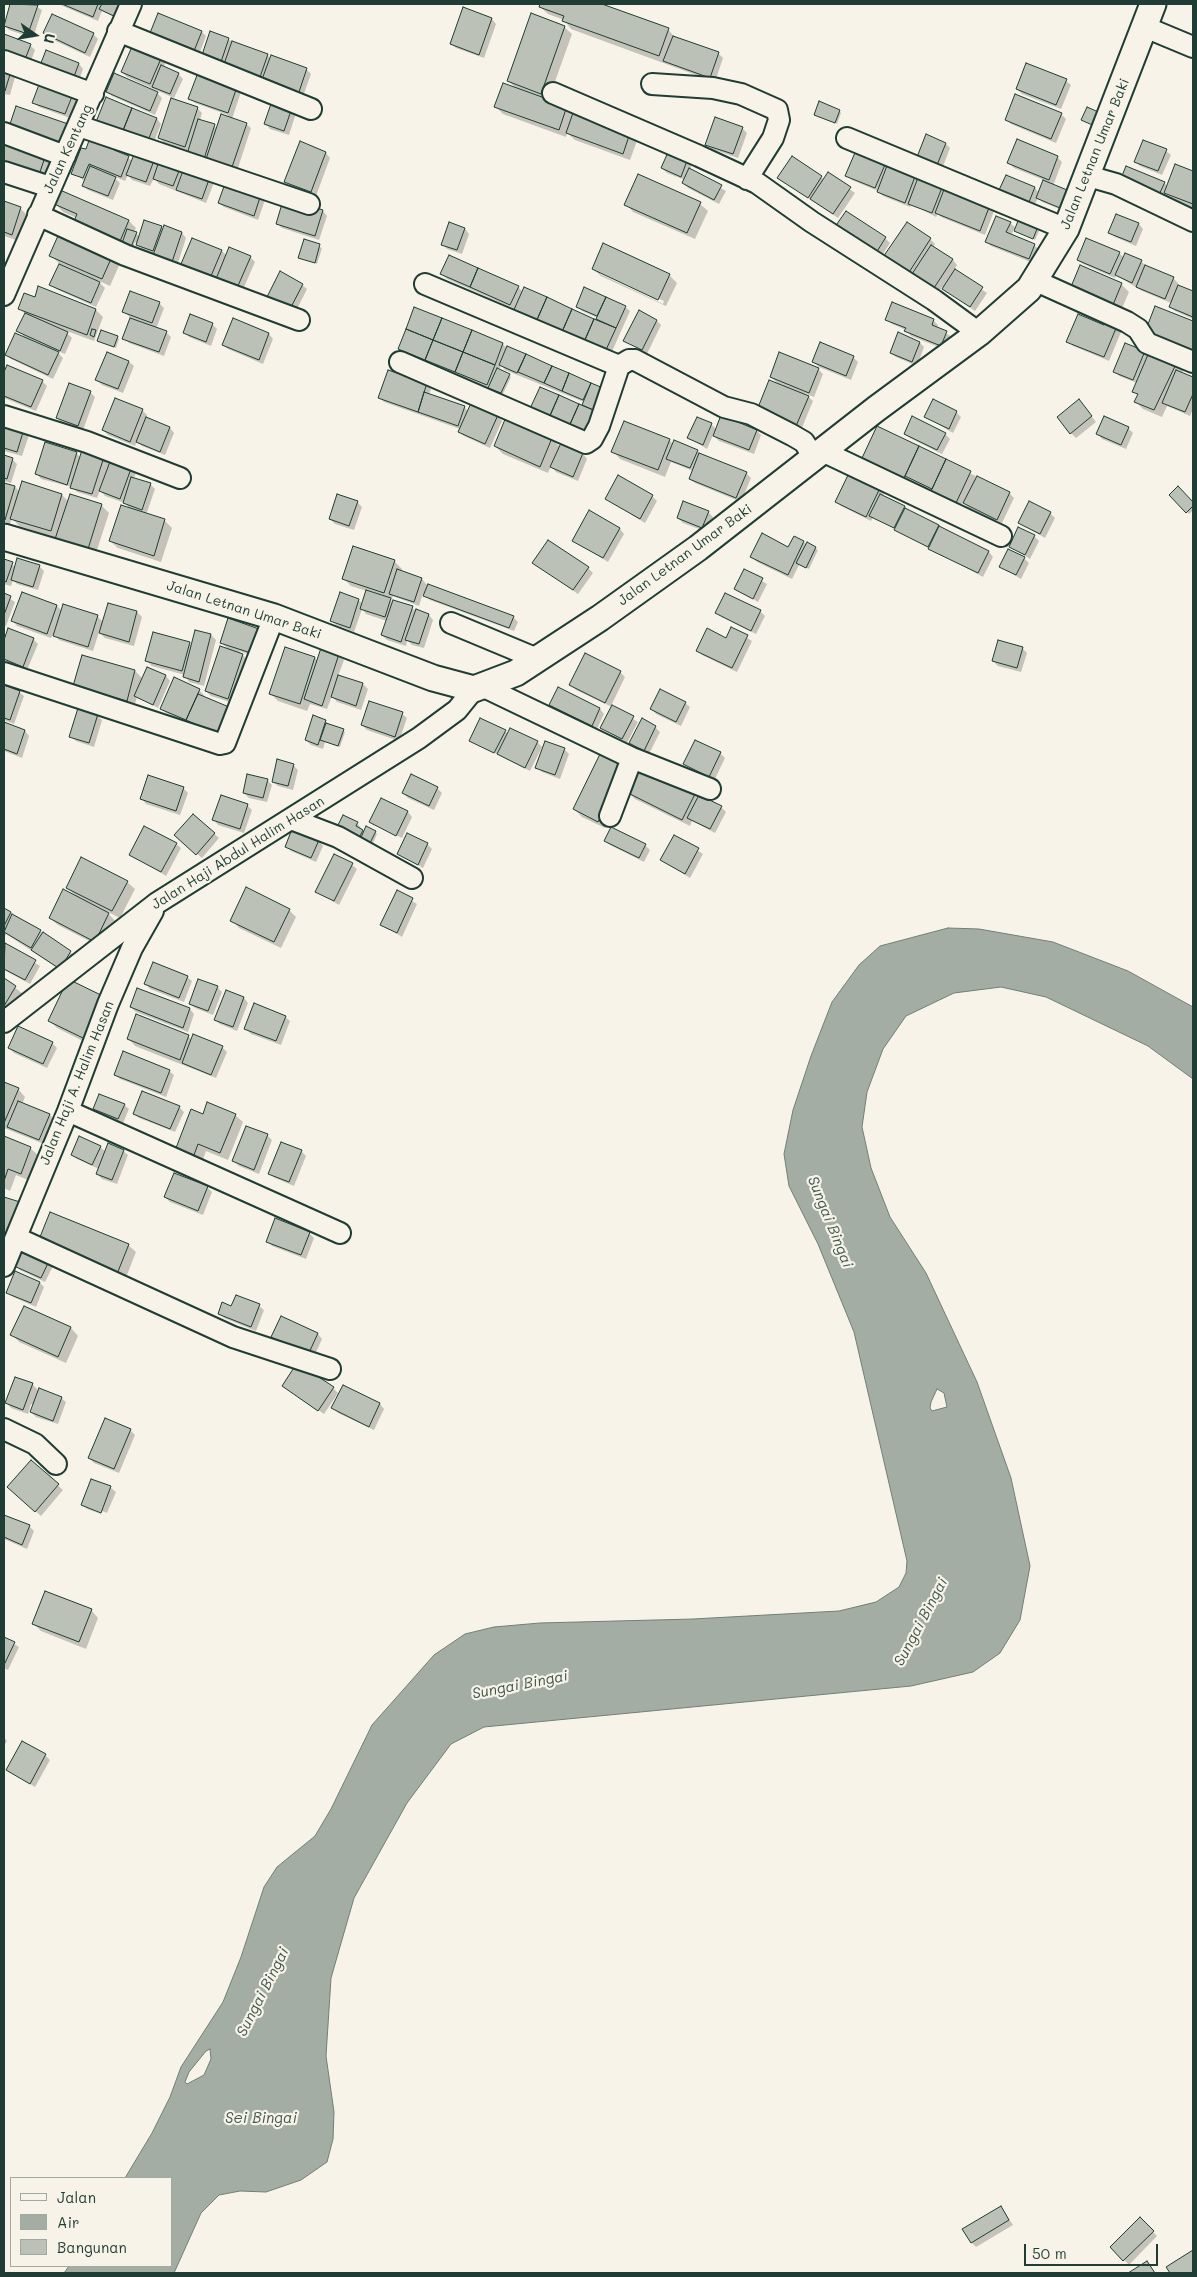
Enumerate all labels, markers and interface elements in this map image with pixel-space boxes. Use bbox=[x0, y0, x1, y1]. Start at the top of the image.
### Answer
north arrow bbox=[10, 10, 60, 60]
text: U bbox=[40, 32, 60, 45]
street label: Jalan Letnan Umar Baki bbox=[1057, 76, 1133, 232]
street label: Jalan Kentang bbox=[40, 102, 96, 196]
street label: Jalan Letnan Umar Baki bbox=[615, 501, 755, 609]
street label: Jalan Letnan Umar Baki bbox=[165, 577, 323, 643]
street label: Jalan Haji Abdul Halim Hasan bbox=[149, 793, 327, 913]
street label: Jalan Haji A. Halim Hasan bbox=[36, 998, 118, 1168]
water label: Sungai Bingai bbox=[803, 1174, 857, 1270]
water label: Sungai Bingai bbox=[890, 1575, 952, 1669]
water label: Sungai Bingai bbox=[471, 1667, 569, 1703]
water label: Sungai Bingai bbox=[233, 1945, 293, 2039]
water label: Sei Bingai bbox=[225, 2109, 297, 2127]
legend bbox=[10, 2177, 172, 2267]
text: Jalan bbox=[57, 2187, 96, 2207]
text: Air bbox=[57, 2212, 80, 2232]
scale bar bbox=[1027, 2234, 1161, 2266]
text: Bangunan bbox=[57, 2237, 127, 2257]
text: 50 m bbox=[1032, 2243, 1067, 2263]

